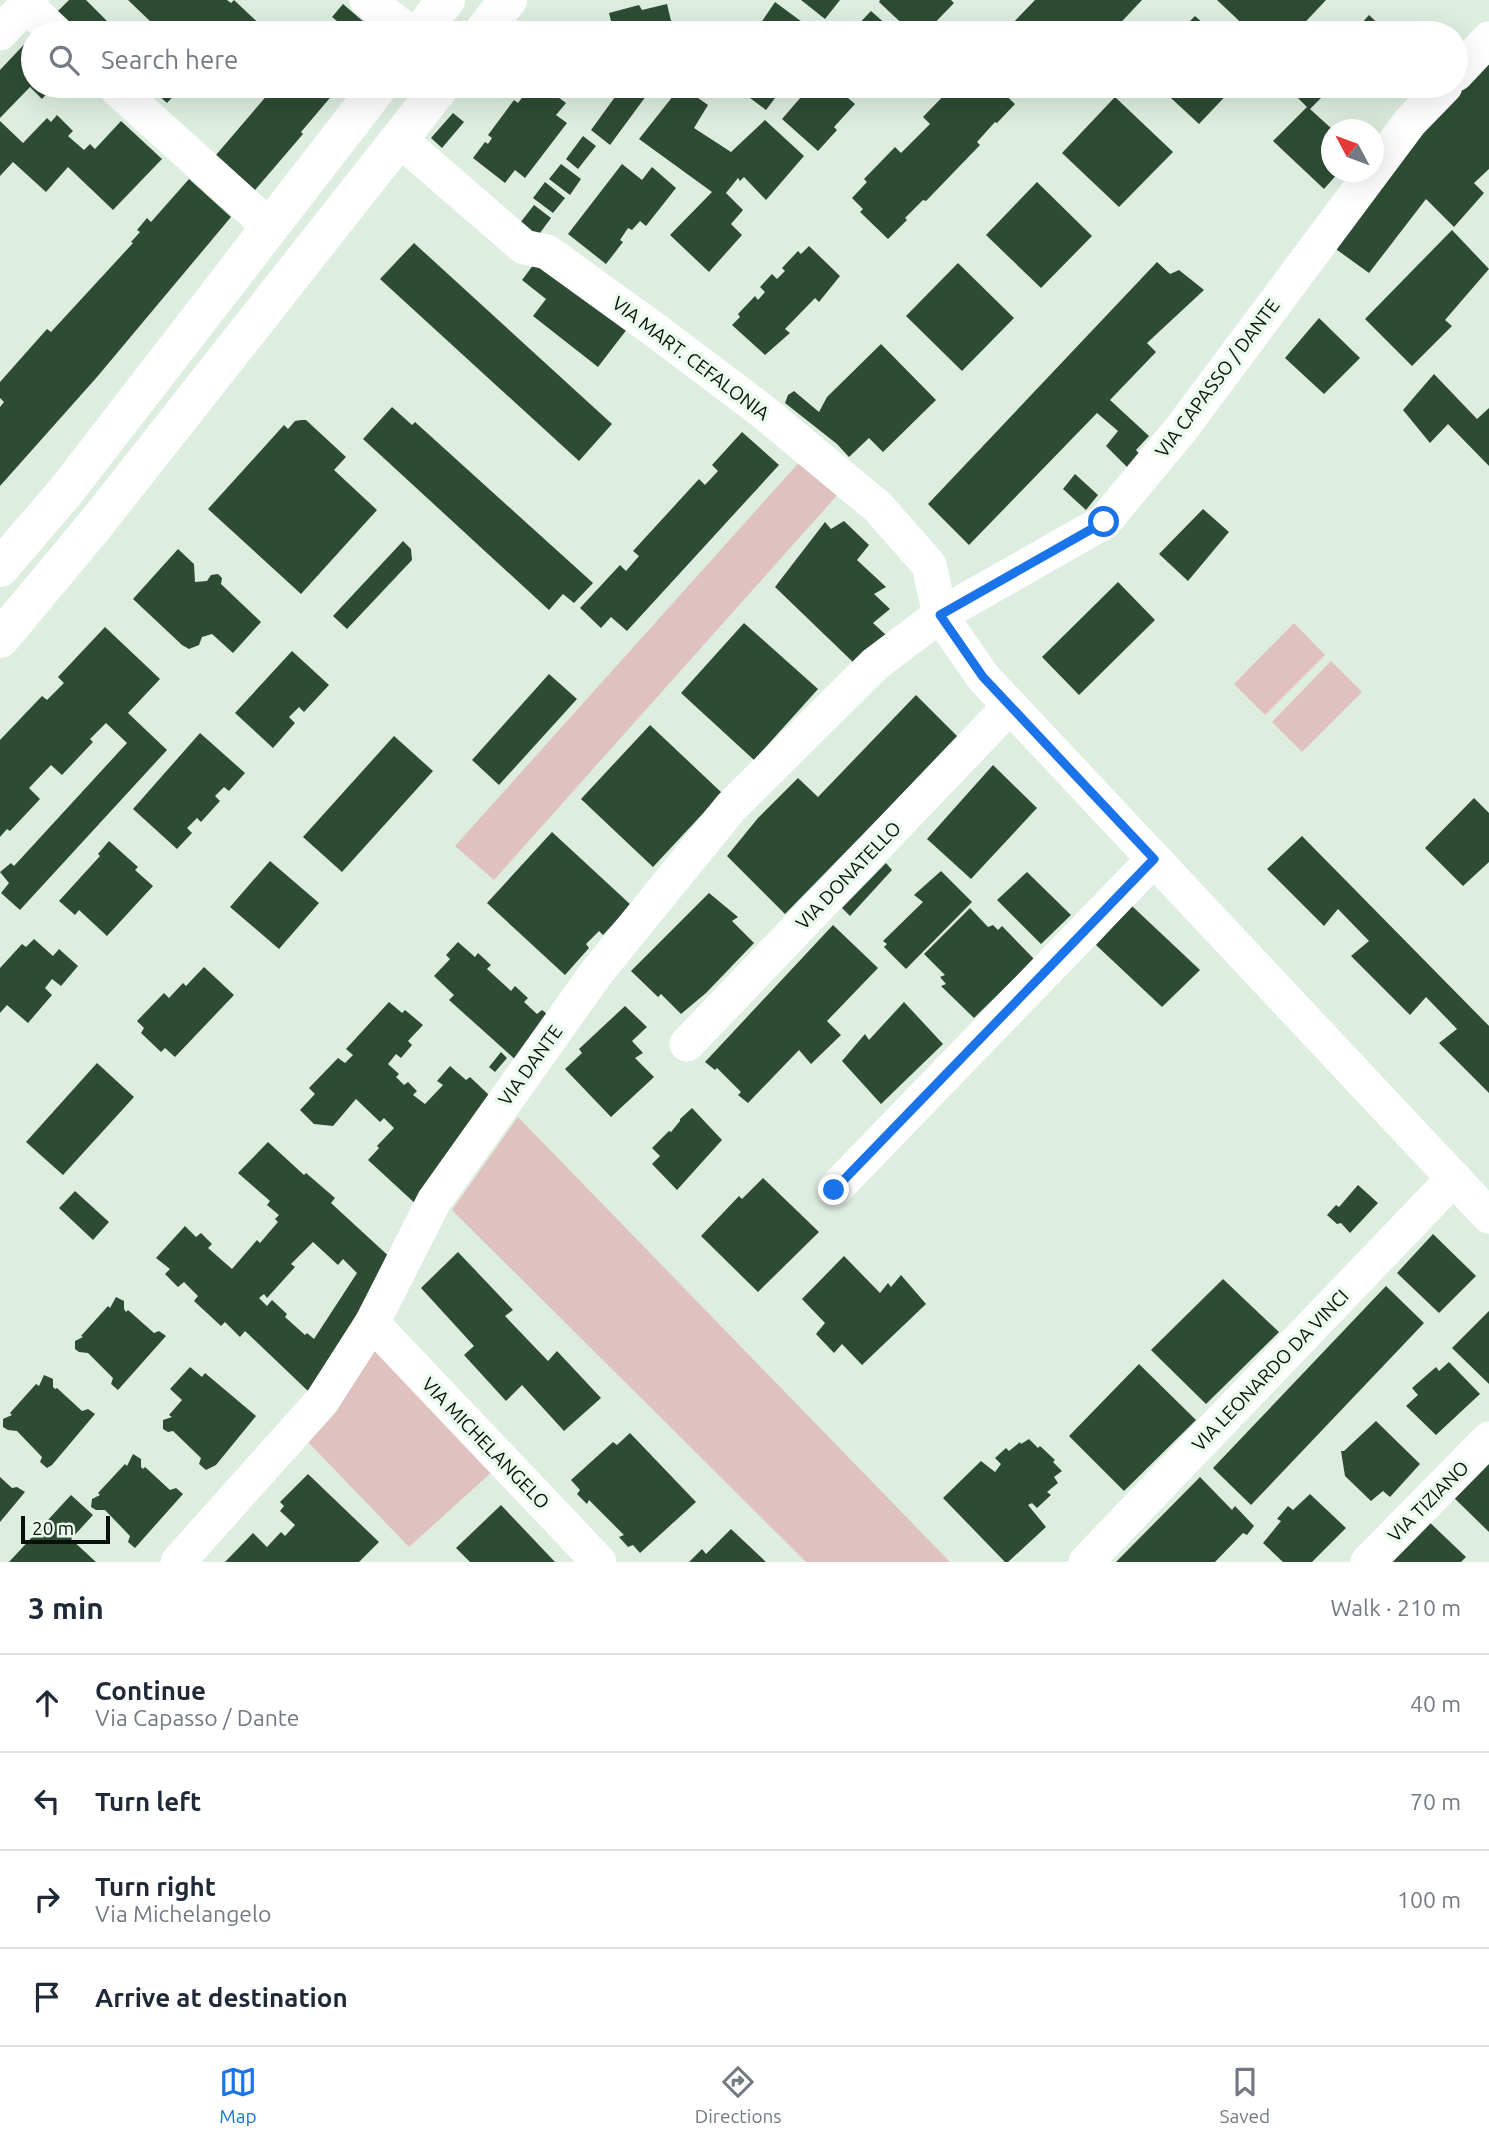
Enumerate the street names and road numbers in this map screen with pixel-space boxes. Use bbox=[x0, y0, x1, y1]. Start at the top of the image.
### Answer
street label: VIA MART. CEFALONIA bbox=[608, 292, 774, 425]
street label: VIA CAPASSO / DANTE bbox=[1150, 295, 1284, 461]
street label: VIA DONATELLO bbox=[791, 817, 905, 933]
street label: VIA DANTE bbox=[493, 1021, 567, 1109]
street label: VIA LEONARDO DA VINCI bbox=[1187, 1285, 1353, 1455]
street label: VIA MICHELANGELO bbox=[418, 1373, 554, 1513]
street label: VIA TIZIANO bbox=[1383, 1456, 1473, 1546]

